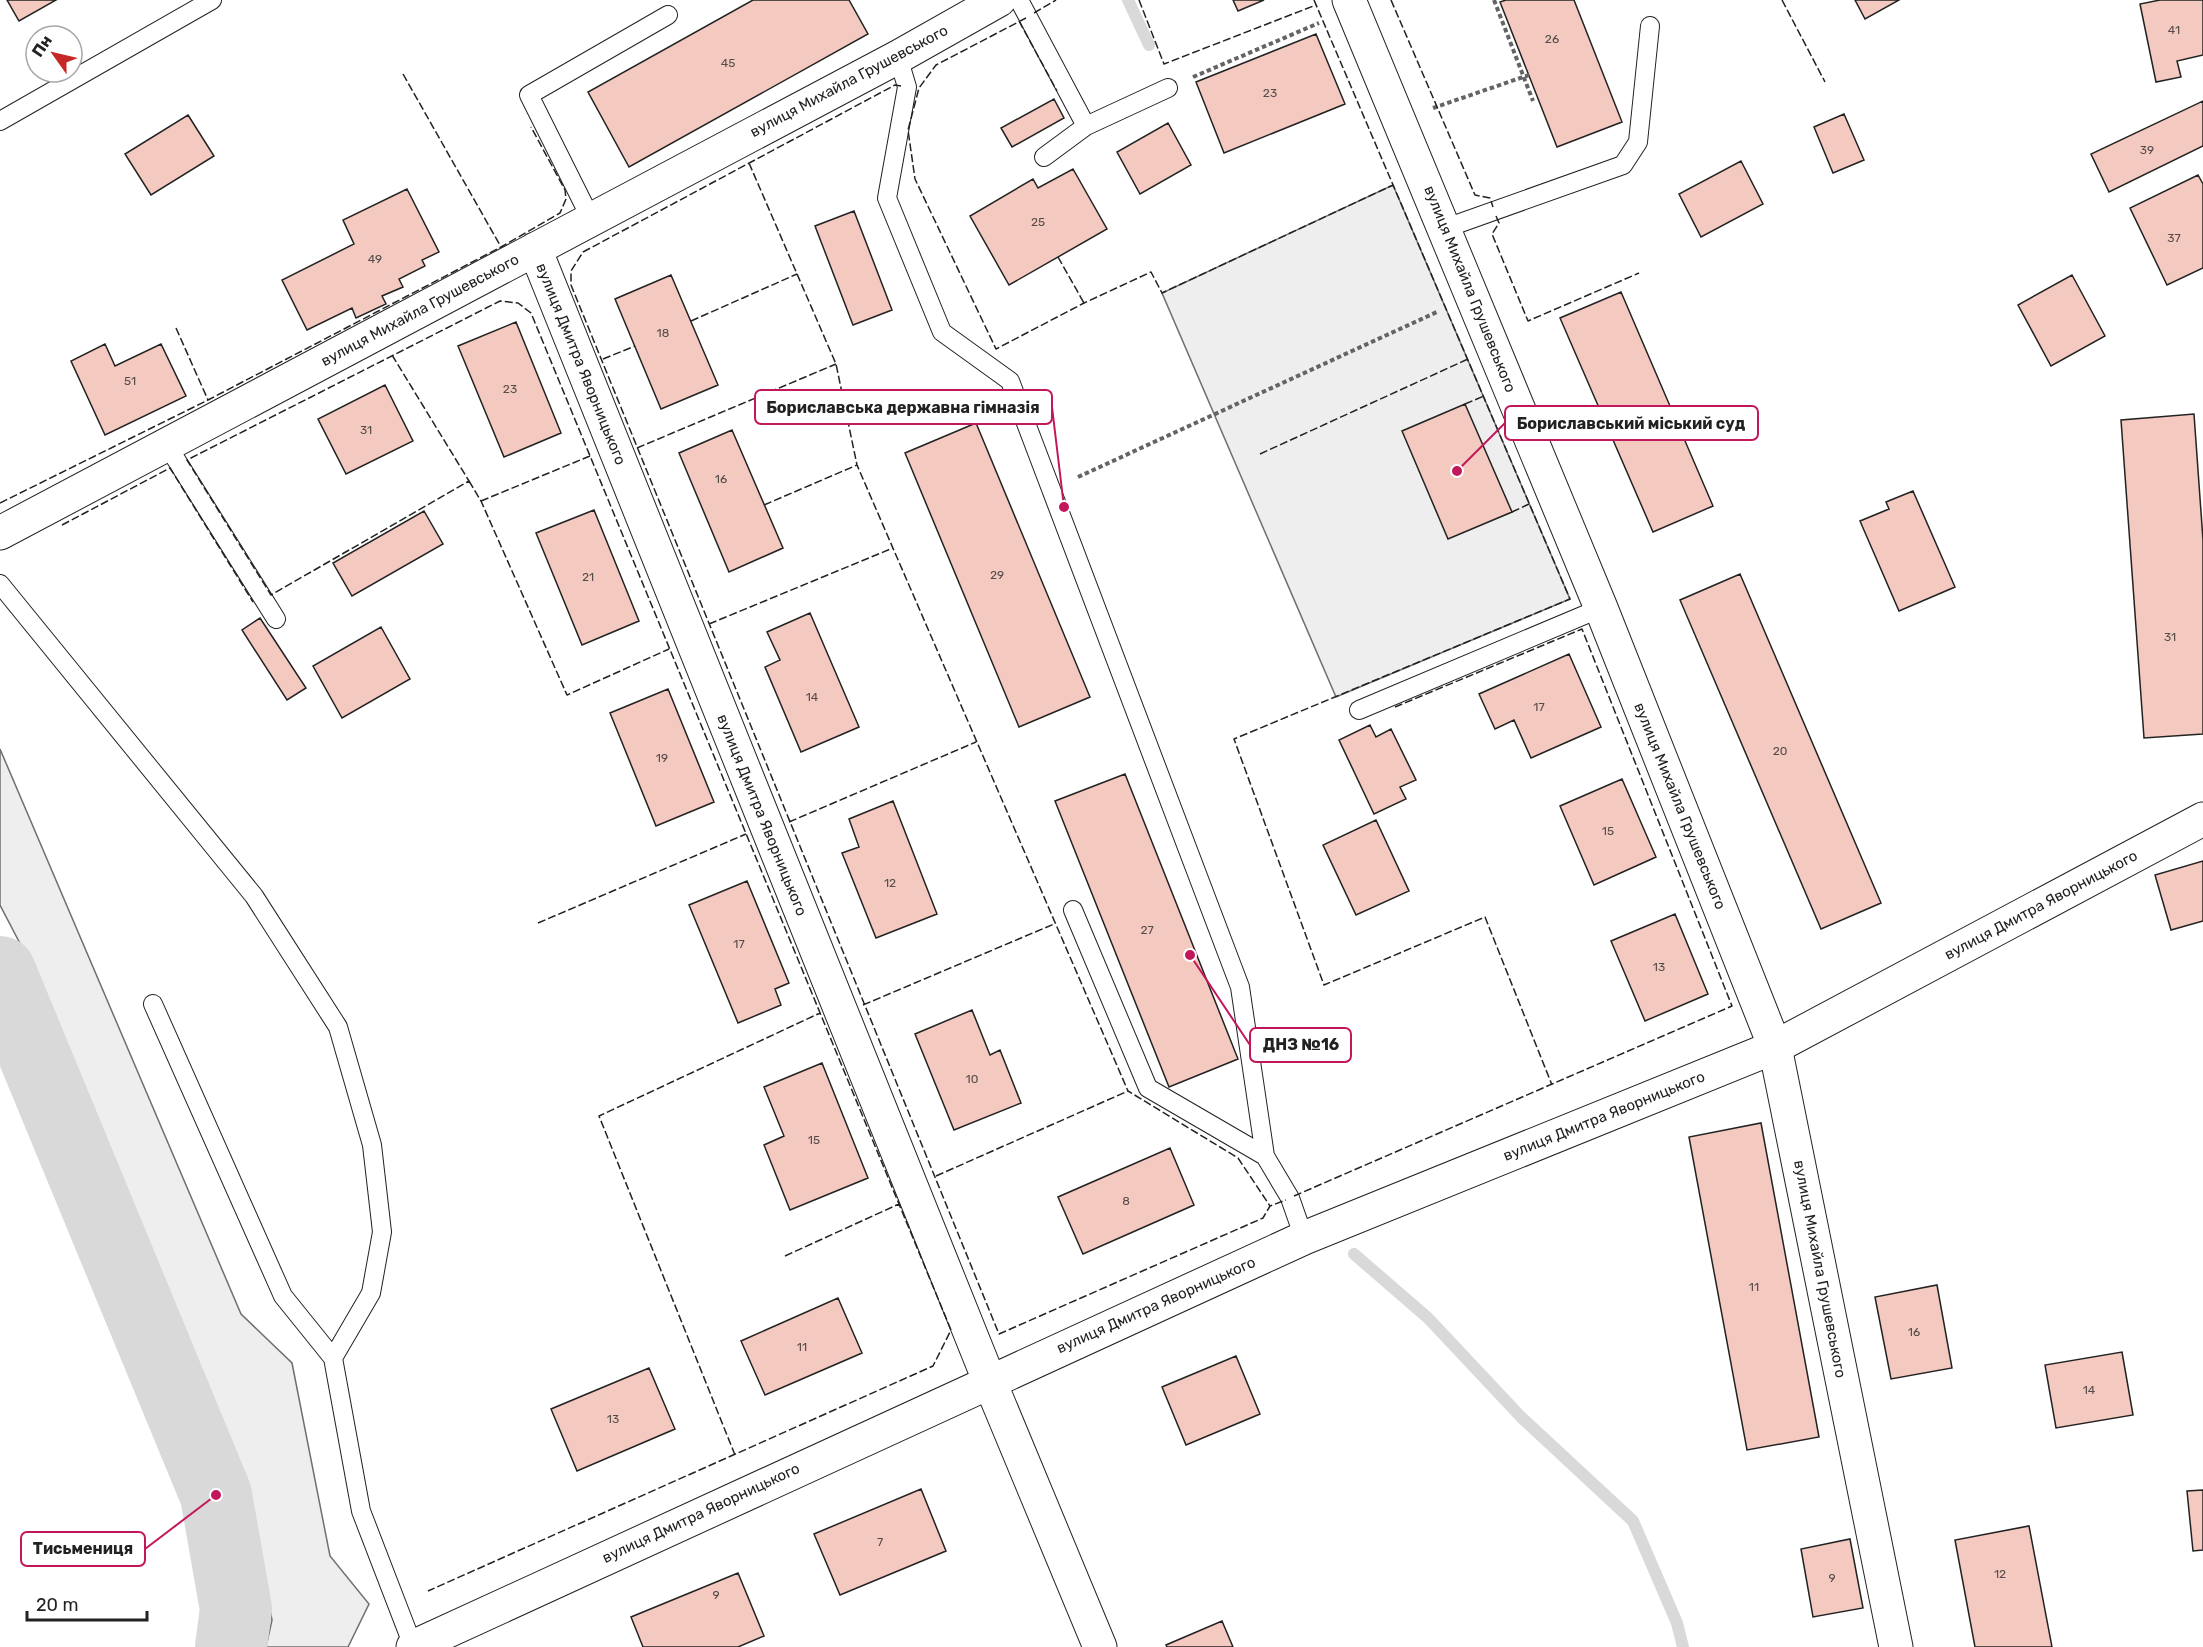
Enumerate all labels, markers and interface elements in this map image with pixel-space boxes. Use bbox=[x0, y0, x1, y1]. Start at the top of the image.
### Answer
street label: вулиця Михайла Грушевського bbox=[747, 21, 951, 141]
house number: 41 bbox=[2168, 23, 2180, 37]
north arrow bbox=[24, 24, 84, 84]
text: Пн bbox=[28, 31, 56, 60]
house number: 26 bbox=[1545, 32, 1559, 46]
house number: 45 bbox=[721, 56, 735, 70]
house number: 23 bbox=[1263, 86, 1277, 100]
house number: 39 bbox=[2140, 143, 2154, 157]
street label: вулиця Михайла Грушевського bbox=[1420, 183, 1520, 395]
house number: 25 bbox=[1031, 215, 1045, 229]
house number: 37 bbox=[2167, 231, 2181, 245]
street label: вулиця Михайла Грушевського bbox=[318, 250, 522, 370]
house number: 49 bbox=[368, 252, 382, 266]
street label: вулиця Дмитра Яворницького bbox=[532, 261, 630, 467]
house number: 18 bbox=[657, 326, 669, 340]
house number: 51 bbox=[124, 374, 136, 388]
house number: 23 bbox=[503, 382, 517, 396]
callout: Бориславська державна гімназія bbox=[755, 390, 1052, 424]
text: Бориславська державна гімназія bbox=[766, 398, 1040, 417]
callout: Бориславський міський суд bbox=[1505, 406, 1758, 440]
text: Бориславський міський суд bbox=[1517, 414, 1746, 433]
house number: 31 bbox=[360, 423, 372, 437]
house number: 16 bbox=[715, 472, 727, 486]
house number: 29 bbox=[990, 568, 1004, 582]
house number: 21 bbox=[582, 570, 594, 584]
house number: 31 bbox=[2164, 630, 2176, 644]
house number: 14 bbox=[806, 690, 819, 704]
house number: 17 bbox=[1533, 700, 1545, 714]
street label: вулиця Михайла Грушевського bbox=[1630, 700, 1730, 912]
street label: вулиця Дмитра Яворницького bbox=[713, 712, 811, 918]
house number: 20 bbox=[1773, 744, 1787, 758]
house number: 19 bbox=[656, 751, 668, 765]
house number: 15 bbox=[1602, 824, 1614, 838]
street label: вулиця Дмитра Яворницького bbox=[1941, 846, 2141, 964]
house number: 12 bbox=[884, 876, 896, 890]
house number: 27 bbox=[1140, 923, 1154, 937]
house number: 17 bbox=[733, 937, 745, 951]
house number: 13 bbox=[1653, 960, 1665, 974]
callout: ДНЗ №16 bbox=[1250, 1028, 1351, 1062]
text: ДНЗ №16 bbox=[1263, 1035, 1339, 1054]
street label: вулиця Дмитра Яворницького bbox=[1501, 1067, 1707, 1165]
house number: 10 bbox=[966, 1072, 978, 1086]
house number: 15 bbox=[808, 1133, 820, 1147]
street label: вулиця Михайла Грушевського bbox=[1790, 1159, 1850, 1379]
house number: 8 bbox=[1122, 1194, 1130, 1208]
street label: вулиця Дмитра Яворницького bbox=[1054, 1253, 1258, 1357]
house number: 11 bbox=[1749, 1280, 1759, 1294]
house number: 16 bbox=[1908, 1325, 1920, 1339]
house number: 11 bbox=[797, 1340, 807, 1354]
house number: 14 bbox=[2083, 1383, 2096, 1397]
house number: 13 bbox=[607, 1412, 619, 1426]
street label: вулиця Дмитра Яворницького bbox=[599, 1459, 803, 1567]
callout: Тисьмениця bbox=[21, 1532, 145, 1566]
house number: 7 bbox=[877, 1535, 883, 1549]
text: Тисьмениця bbox=[33, 1539, 133, 1558]
house number: 12 bbox=[1994, 1567, 2006, 1581]
house number: 9 bbox=[1828, 1571, 1836, 1585]
scale bar bbox=[27, 1584, 147, 1622]
house number: 9 bbox=[712, 1588, 720, 1602]
text: 20 m bbox=[36, 1594, 78, 1616]

